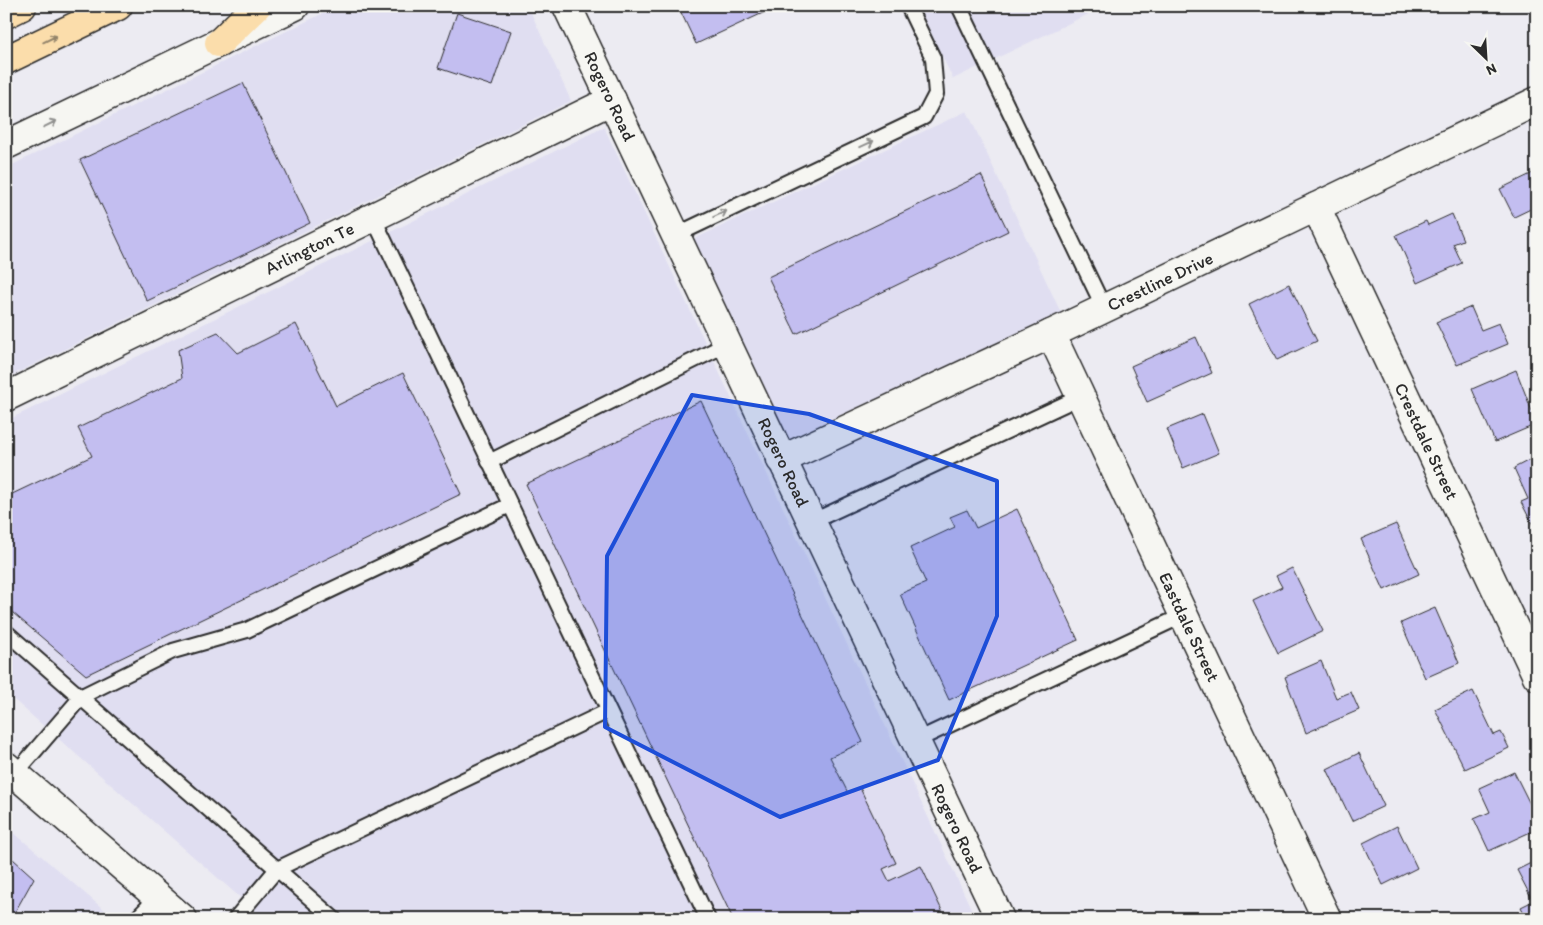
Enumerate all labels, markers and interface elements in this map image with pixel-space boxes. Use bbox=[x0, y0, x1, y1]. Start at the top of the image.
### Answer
north arrow bbox=[1460, 32, 1510, 82]
one-way arrow bbox=[42, 34, 57, 43]
street label: Rogero Road bbox=[579, 48, 641, 145]
text: N bbox=[1483, 60, 1499, 79]
one-way arrow bbox=[42, 118, 57, 128]
one-way arrow bbox=[859, 139, 874, 149]
one-way arrow bbox=[712, 209, 727, 218]
street label: Arlington Te bbox=[261, 217, 358, 279]
street label: Crestline Drive bbox=[1104, 247, 1217, 316]
street label: Crestdale Street bbox=[1389, 379, 1463, 503]
street label: Rogero Road bbox=[753, 414, 814, 511]
street label: Eastdale Street bbox=[1154, 569, 1225, 686]
street label: Rogero Road bbox=[926, 780, 988, 877]

